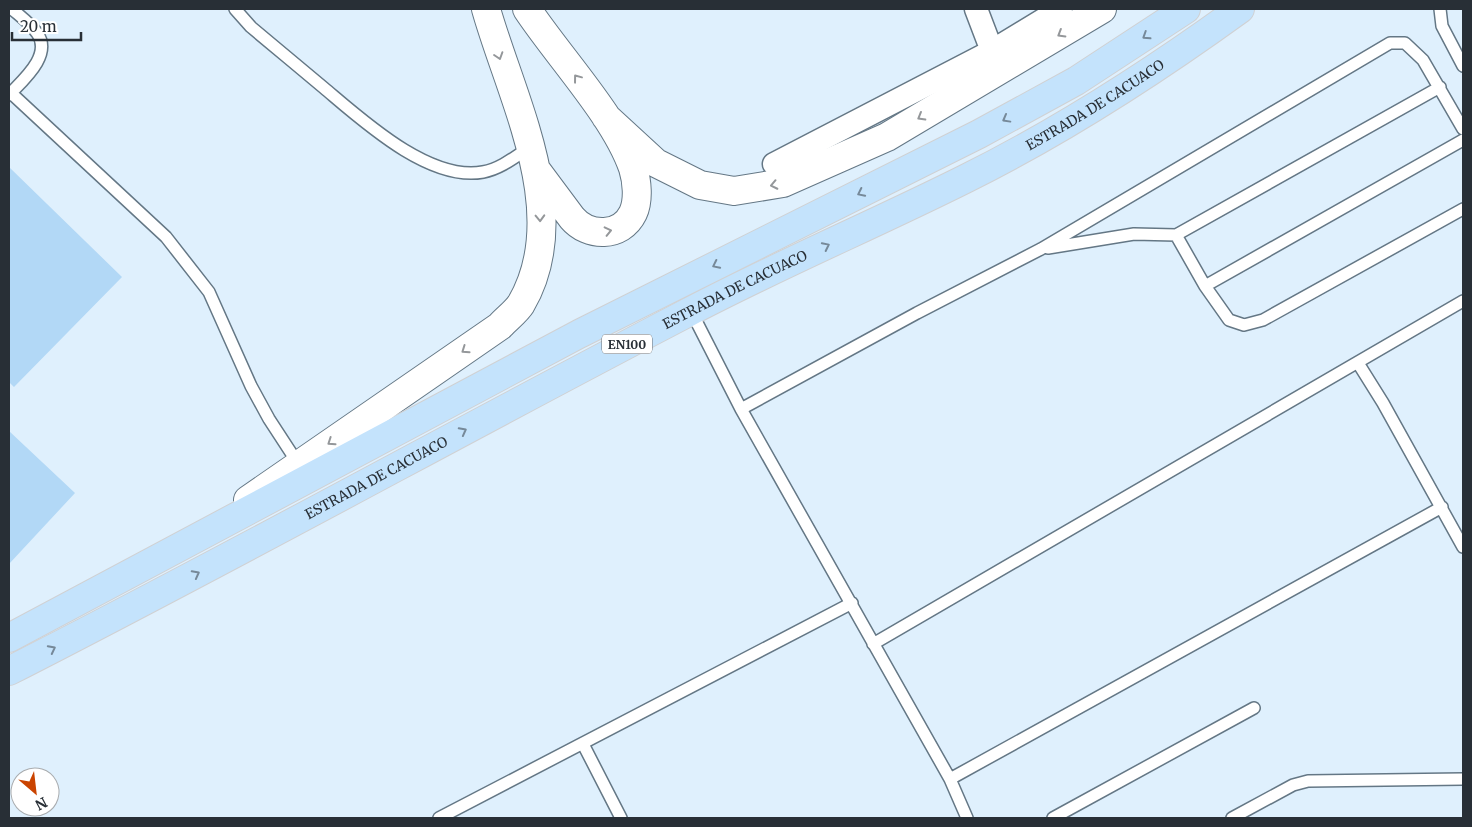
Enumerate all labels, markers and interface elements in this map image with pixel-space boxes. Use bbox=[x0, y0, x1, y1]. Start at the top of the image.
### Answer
scale bar bbox=[12, 10, 81, 42]
text: 20 m bbox=[20, 17, 57, 36]
one-way arrow bbox=[1057, 28, 1066, 38]
one-way arrow bbox=[1142, 30, 1151, 39]
one-way arrow bbox=[494, 51, 504, 59]
street label: ESTRADA DE CACUACO bbox=[1023, 56, 1168, 154]
one-way arrow bbox=[574, 75, 582, 84]
one-way arrow bbox=[917, 110, 926, 120]
one-way arrow bbox=[1002, 113, 1011, 123]
one-way arrow bbox=[769, 179, 778, 190]
one-way arrow bbox=[857, 187, 866, 197]
one-way arrow bbox=[535, 214, 546, 222]
one-way arrow bbox=[603, 226, 612, 236]
one-way arrow bbox=[821, 241, 830, 252]
street label: ESTRADA DE CACUACO bbox=[659, 246, 810, 333]
one-way arrow bbox=[712, 259, 721, 270]
road number: EN100 bbox=[602, 334, 652, 354]
one-way arrow bbox=[462, 345, 471, 353]
one-way arrow bbox=[458, 427, 467, 437]
street label: ESTRADA DE CACUACO bbox=[302, 432, 451, 523]
one-way arrow bbox=[327, 436, 337, 445]
one-way arrow bbox=[191, 570, 200, 580]
one-way arrow bbox=[47, 645, 56, 655]
north arrow bbox=[10, 767, 60, 817]
text: N bbox=[32, 793, 50, 814]

